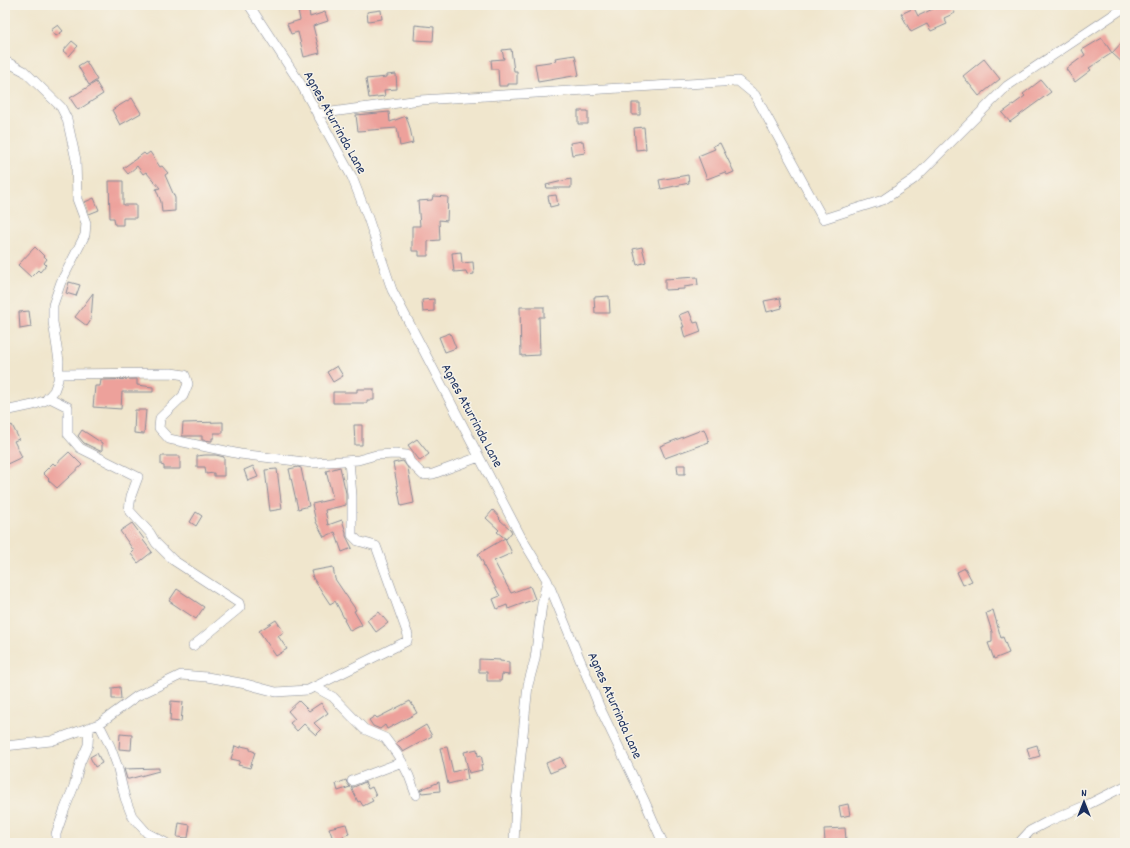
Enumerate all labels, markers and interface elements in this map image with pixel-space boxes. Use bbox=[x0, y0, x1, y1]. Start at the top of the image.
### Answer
street label: Agnes Aturrinda Lane bbox=[298, 68, 371, 178]
street label: Agnes Aturrinda Lane bbox=[435, 360, 507, 471]
street label: Agnes Aturrinda Lane bbox=[582, 649, 647, 762]
north arrow bbox=[1064, 782, 1104, 822]
text: N bbox=[1081, 786, 1087, 802]

